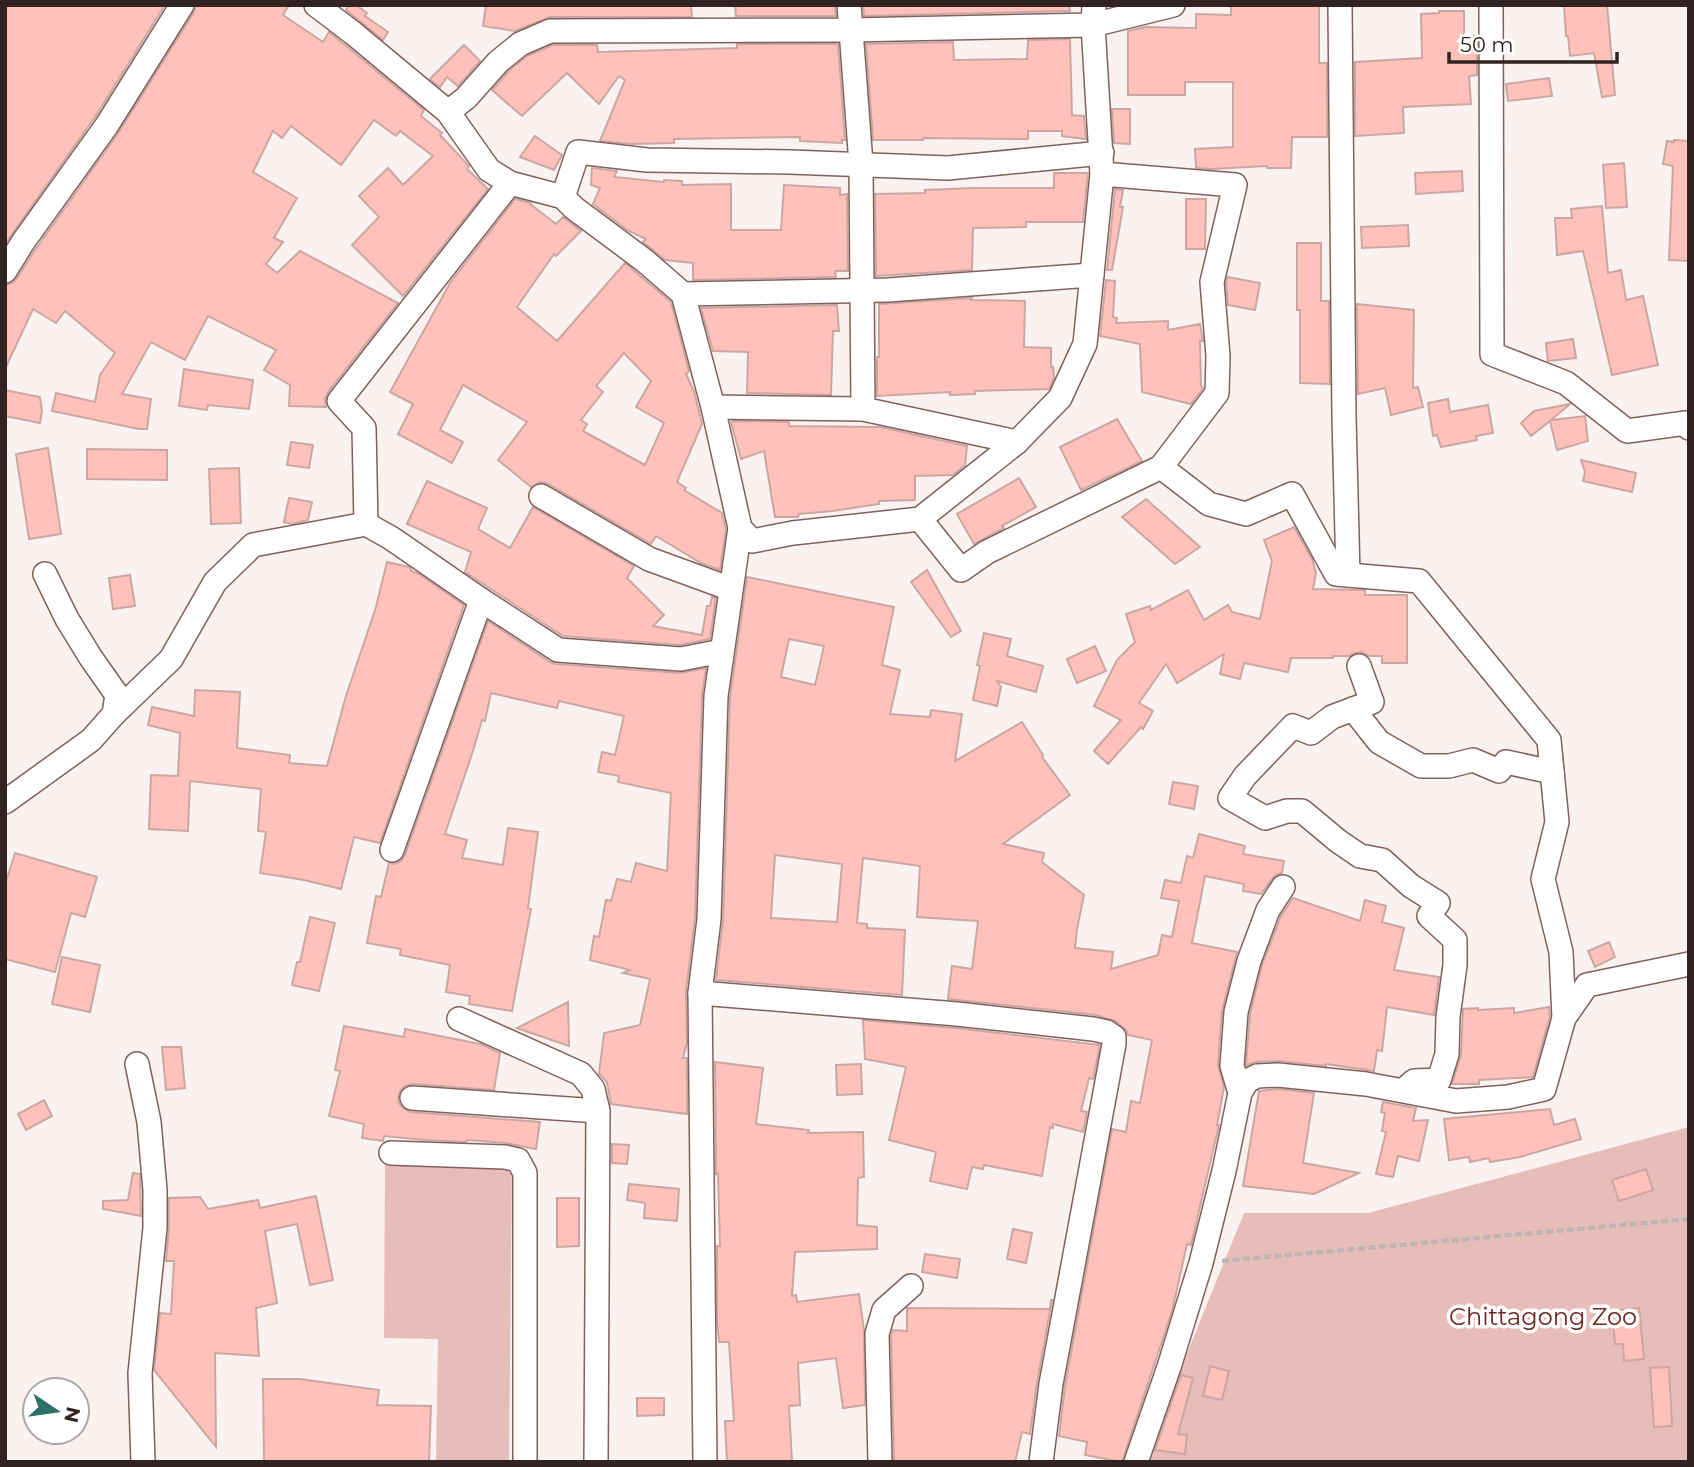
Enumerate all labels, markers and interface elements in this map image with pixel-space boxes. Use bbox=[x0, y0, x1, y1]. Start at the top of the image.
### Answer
scale bar bbox=[1449, 21, 1617, 65]
text: 50 m bbox=[1460, 32, 1514, 57]
park label: Chittagong Zoo bbox=[1449, 1302, 1637, 1331]
north arrow bbox=[21, 1376, 91, 1446]
text: N bbox=[59, 1405, 85, 1425]

